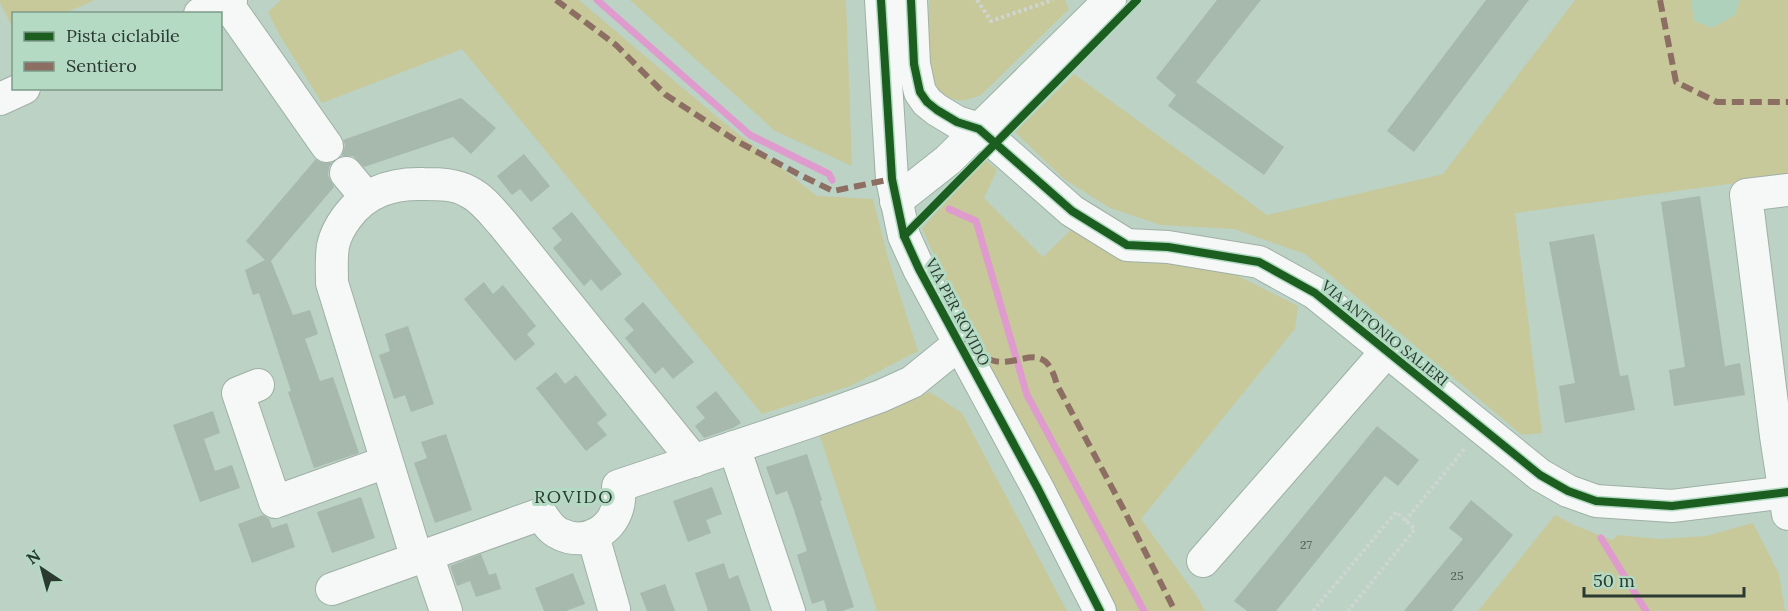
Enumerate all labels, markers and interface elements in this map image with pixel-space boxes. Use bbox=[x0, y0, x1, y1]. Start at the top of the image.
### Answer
legend bbox=[12, 12, 222, 90]
text: Pista ciclabile bbox=[66, 24, 180, 47]
text: Sentiero bbox=[66, 54, 137, 77]
street label: VIA PER ROVIDO bbox=[921, 254, 994, 369]
street label: VIA ANTONIO SALIERI bbox=[1317, 275, 1452, 390]
district label: ROVIDO bbox=[534, 485, 614, 508]
house number: 27 bbox=[1300, 537, 1312, 552]
north arrow bbox=[12, 539, 72, 599]
text: N bbox=[22, 545, 44, 569]
scale bar bbox=[1584, 560, 1744, 598]
house number: 25 bbox=[1451, 568, 1463, 583]
text: 50 m bbox=[1593, 569, 1635, 592]

